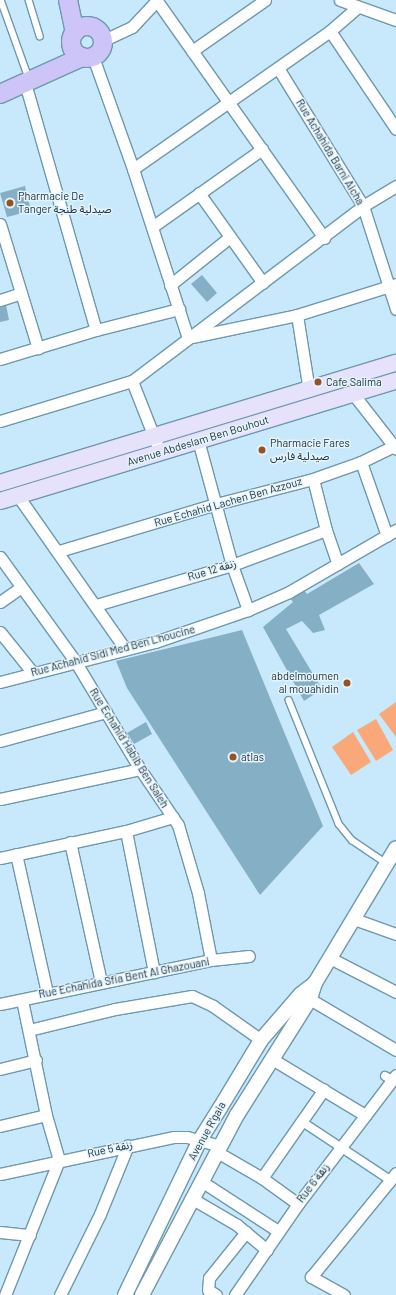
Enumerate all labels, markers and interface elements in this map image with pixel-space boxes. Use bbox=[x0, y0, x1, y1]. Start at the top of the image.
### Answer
street label: Rue Achahida Barni Aicha bbox=[293, 97, 367, 207]
place label: Pharmacie De Tanger صيدلية طنجة bbox=[18, 190, 112, 216]
marker: Pharmacie De Tanger صيدلية طنجة bbox=[5, 198, 15, 208]
place label: Cafe Salima bbox=[326, 375, 382, 389]
marker: Cafe Salima bbox=[313, 377, 323, 387]
street label: Avenue Abdeslam Ben Bouhout bbox=[125, 413, 271, 469]
place label: Pharmacie Fares صيدلية فارس bbox=[270, 437, 350, 463]
marker: Pharmacie Fares صيدلية فارس bbox=[257, 445, 267, 455]
street label: Rue Echahid Lachen Ben Azzouz bbox=[153, 475, 303, 529]
street label: Rue 12 زنقة bbox=[186, 556, 238, 584]
street label: Rue Achahid Sidi Med Ben L'houcine bbox=[29, 623, 197, 679]
place label: abdelmoumen al mouahidin bbox=[271, 670, 339, 696]
marker: abdelmoumen al mouahidin bbox=[342, 678, 352, 688]
street label: Rue Echahid Habib Ben Saleh bbox=[87, 686, 171, 810]
place label: atlas bbox=[241, 750, 264, 764]
marker: atlas bbox=[228, 752, 238, 762]
street label: Rue Echahida Sfia Bent Al Ghazouani bbox=[37, 955, 211, 1001]
street label: Avenue R'gaia bbox=[186, 1099, 228, 1163]
street label: Rue 5 زنقة bbox=[86, 1138, 134, 1160]
street label: Rue 6 زنقة bbox=[294, 1161, 332, 1205]

